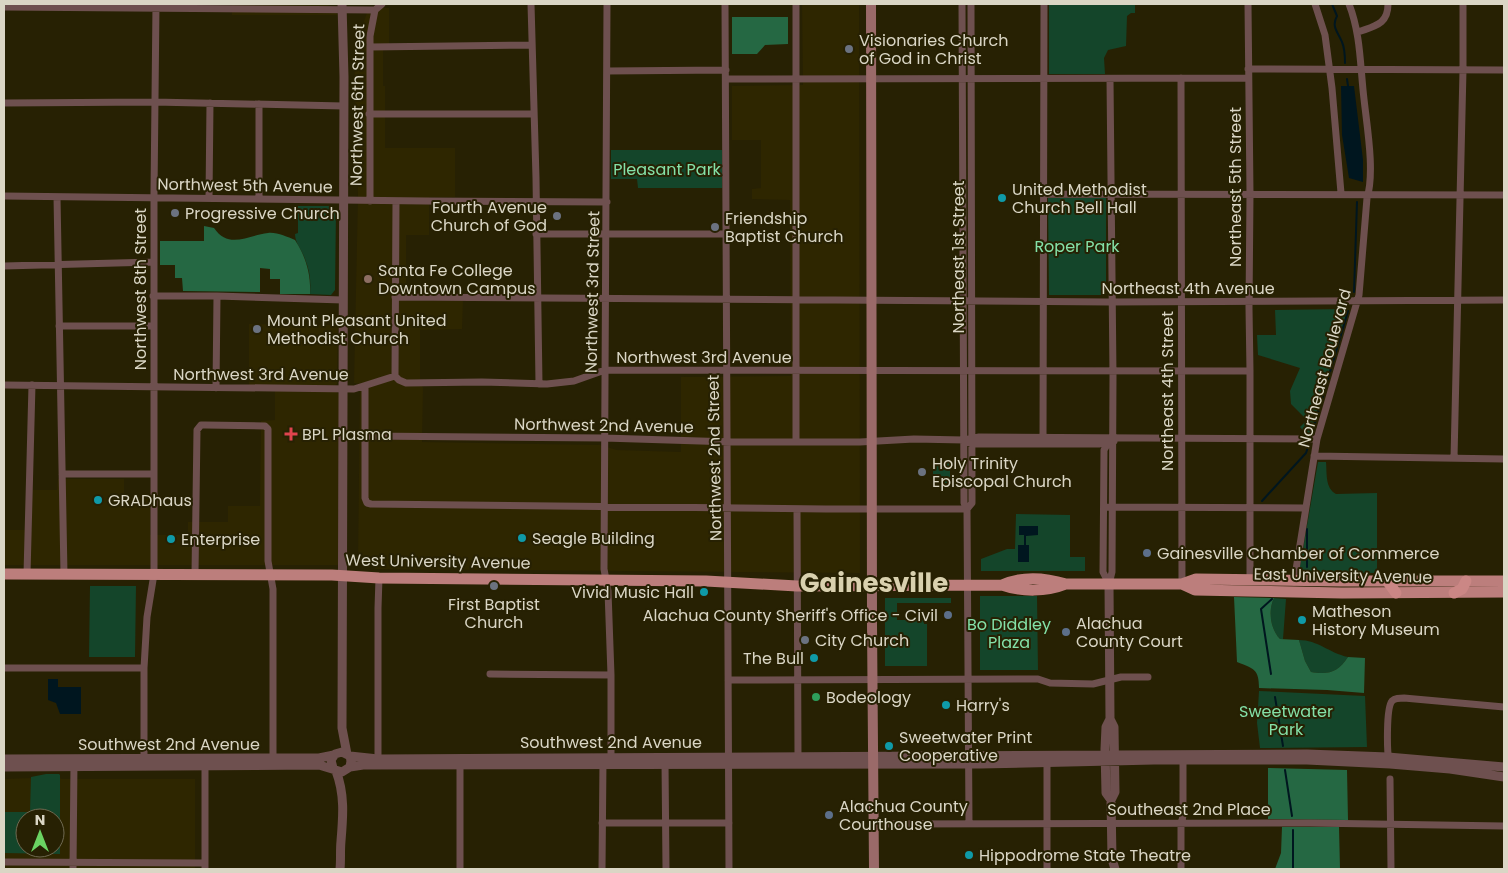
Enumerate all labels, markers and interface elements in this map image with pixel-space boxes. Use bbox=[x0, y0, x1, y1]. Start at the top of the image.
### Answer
street label: Northwest 6th Street bbox=[345, 23, 370, 186]
place label: Visionaries Church of God in Christ bbox=[859, 29, 1009, 70]
marker: Visionaries Church of God in Christ bbox=[843, 43, 855, 55]
street label: Northeast 5th Street bbox=[1224, 107, 1247, 267]
park label: Pleasant Park bbox=[613, 158, 722, 181]
street label: Northwest 5th Avenue bbox=[157, 172, 333, 199]
place label: United Methodist Church Bell Hall bbox=[1012, 178, 1147, 219]
street label: Northeast 1st Street bbox=[947, 180, 970, 334]
marker: United Methodist Church Bell Hall bbox=[996, 192, 1008, 204]
place label: Fourth Avenue Church of God bbox=[431, 196, 547, 237]
place label: Progressive Church bbox=[185, 202, 340, 225]
marker: Progressive Church bbox=[169, 207, 181, 219]
place label: Friendship Baptist Church bbox=[725, 207, 843, 248]
street label: Northwest 8th Street bbox=[129, 208, 152, 370]
marker: Fourth Avenue Church of God bbox=[551, 210, 563, 222]
street label: Northwest 3rd Street bbox=[580, 210, 605, 373]
marker: Friendship Baptist Church bbox=[709, 221, 721, 233]
park label: Roper Park bbox=[1034, 235, 1120, 258]
place label: Santa Fe College Downtown Campus bbox=[378, 259, 536, 300]
marker: Santa Fe College Downtown Campus bbox=[362, 273, 374, 285]
street label: Northeast 4th Avenue bbox=[1101, 277, 1275, 300]
street label: Northeast Boulevard bbox=[1292, 286, 1357, 450]
place label: Mount Pleasant United Methodist Church bbox=[267, 309, 447, 350]
street label: Northeast 4th Street bbox=[1156, 311, 1179, 471]
marker: Mount Pleasant United Methodist Church bbox=[251, 323, 263, 335]
street label: Northwest 3rd Avenue bbox=[616, 346, 792, 369]
street label: Northwest 3rd Avenue bbox=[173, 363, 349, 386]
street label: Northwest 2nd Street bbox=[702, 374, 727, 541]
street label: Northwest 2nd Avenue bbox=[514, 412, 694, 439]
place label: BPL Plasma bbox=[302, 423, 392, 446]
marker: BPL Plasma bbox=[284, 427, 298, 441]
place label: Holy Trinity Episcopal Church bbox=[932, 452, 1072, 493]
marker: Holy Trinity Episcopal Church bbox=[916, 466, 928, 478]
place label: GRADhaus bbox=[108, 489, 192, 512]
marker: GRADhaus bbox=[92, 494, 104, 506]
place label: Seagle Building bbox=[532, 527, 655, 550]
place label: Enterprise bbox=[181, 528, 260, 551]
marker: Seagle Building bbox=[516, 532, 528, 544]
marker: Enterprise bbox=[165, 533, 177, 545]
place label: Gainesville Chamber of Commerce bbox=[1157, 542, 1439, 565]
marker: Gainesville Chamber of Commerce bbox=[1141, 547, 1153, 559]
street label: West University Avenue bbox=[345, 548, 531, 575]
street label: East University Avenue bbox=[1253, 562, 1433, 589]
district label: Gainesville bbox=[800, 565, 948, 601]
marker: First Baptist Church bbox=[488, 580, 500, 592]
place label: Vivid Music Hall bbox=[571, 581, 694, 604]
marker: Vivid Music Hall bbox=[698, 586, 710, 598]
place label: First Baptist Church bbox=[448, 593, 540, 634]
place label: Matheson History Museum bbox=[1312, 600, 1440, 641]
place label: Alachua County Sheriff's Office - Civil bbox=[643, 604, 938, 627]
marker: Alachua County Sheriff's Office - Civil bbox=[942, 609, 954, 621]
place label: Alachua County Court bbox=[1076, 612, 1183, 653]
park label: Bo Diddley Plaza bbox=[967, 613, 1051, 654]
marker: Matheson History Museum bbox=[1296, 614, 1308, 626]
marker: Alachua County Court bbox=[1060, 626, 1072, 638]
place label: City Church bbox=[815, 629, 909, 652]
marker: City Church bbox=[799, 634, 811, 646]
place label: The Bull bbox=[743, 647, 804, 670]
marker: The Bull bbox=[808, 652, 820, 664]
place label: Bodeology bbox=[826, 686, 911, 709]
marker: Bodeology bbox=[810, 691, 822, 703]
place label: Harry's bbox=[956, 694, 1010, 717]
marker: Harry's bbox=[940, 699, 952, 711]
park label: Sweetwater Park bbox=[1239, 700, 1333, 741]
place label: Sweetwater Print Cooperative bbox=[899, 726, 1033, 767]
street label: Southwest 2nd Avenue bbox=[520, 731, 702, 754]
street label: Southwest 2nd Avenue bbox=[78, 733, 260, 756]
marker: Sweetwater Print Cooperative bbox=[883, 740, 895, 752]
place label: Alachua County Courthouse bbox=[839, 795, 968, 836]
street label: Southeast 2nd Place bbox=[1107, 798, 1271, 821]
north arrow bbox=[15, 808, 65, 858]
marker: Alachua County Courthouse bbox=[823, 809, 835, 821]
text: N bbox=[35, 810, 45, 830]
place label: Hippodrome State Theatre bbox=[979, 844, 1191, 867]
marker: Hippodrome State Theatre bbox=[963, 849, 975, 861]

